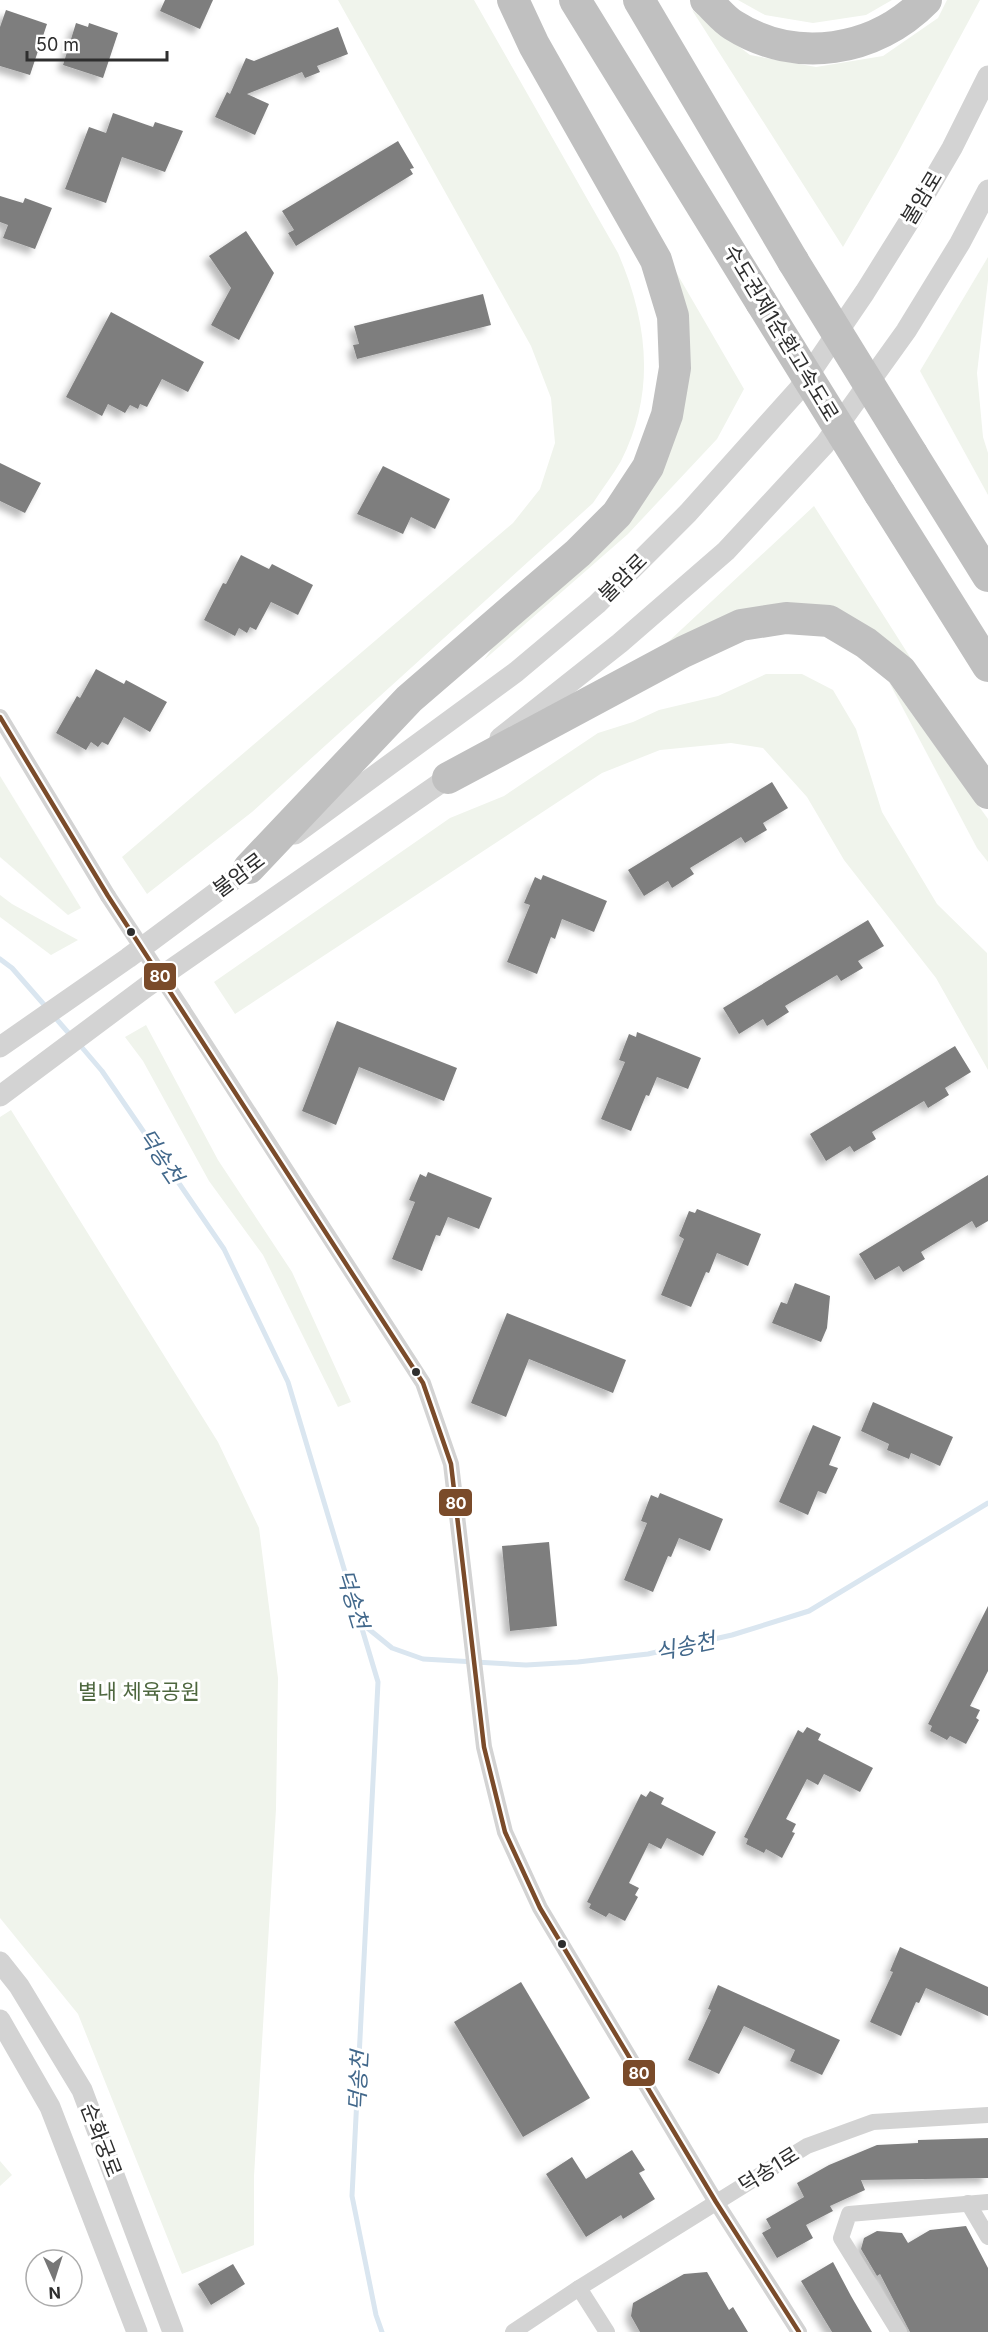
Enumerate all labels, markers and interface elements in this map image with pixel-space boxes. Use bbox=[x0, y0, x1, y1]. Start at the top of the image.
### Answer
scale bar bbox=[27, 24, 166, 62]
text: 50 m bbox=[36, 34, 79, 55]
street label: 불암로 bbox=[896, 166, 947, 229]
street label: 수도권제1순환고속도로 bbox=[719, 240, 844, 426]
street label: 불암로 bbox=[593, 548, 652, 607]
street label: 불암로 bbox=[208, 847, 269, 902]
unlabelled marker bbox=[125, 926, 137, 938]
line badge: 80 bbox=[143, 962, 177, 991]
text: 80 bbox=[149, 966, 171, 986]
water label: 덕송천 bbox=[133, 1124, 190, 1191]
unlabelled marker bbox=[410, 1366, 422, 1378]
line badge: 80 bbox=[438, 1488, 473, 1517]
text: 80 bbox=[445, 1493, 467, 1513]
water label: 덕송천 bbox=[332, 1566, 375, 1634]
water label: 식송천 bbox=[653, 1626, 720, 1665]
park label: 별내 체육공원 bbox=[78, 1679, 200, 1704]
unlabelled marker bbox=[556, 1938, 568, 1950]
water label: 덕송천 bbox=[343, 2047, 373, 2112]
line badge: 80 bbox=[622, 2059, 656, 2087]
text: 80 bbox=[628, 2063, 650, 2083]
street label: 순화궁로 bbox=[76, 2099, 127, 2180]
street label: 덕송1로 bbox=[734, 2141, 804, 2198]
north arrow bbox=[24, 2248, 84, 2308]
text: N bbox=[48, 2283, 61, 2303]

